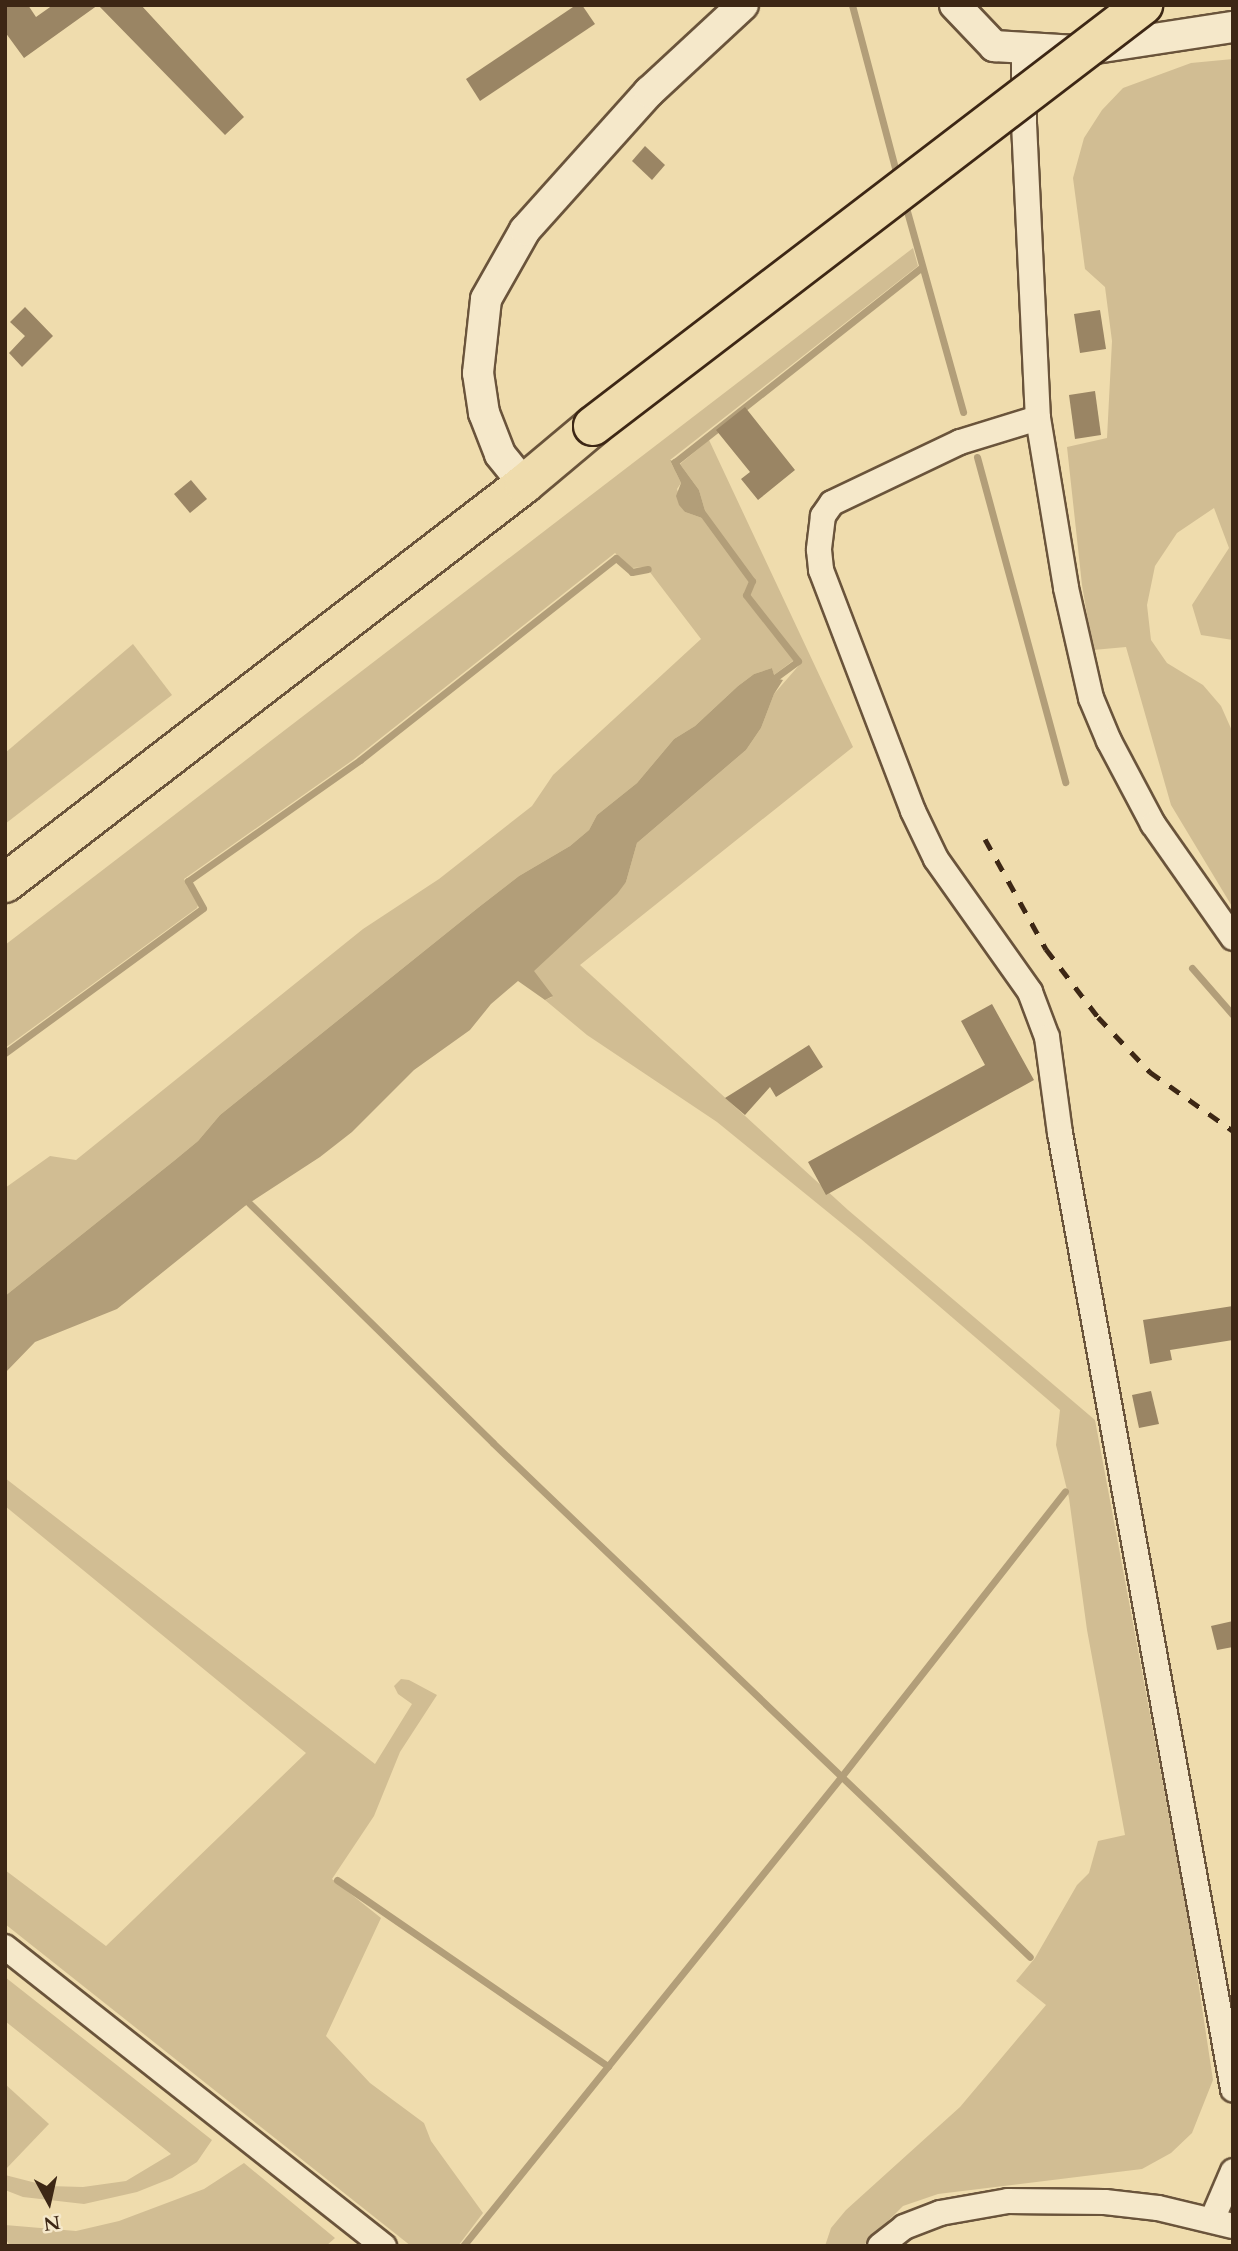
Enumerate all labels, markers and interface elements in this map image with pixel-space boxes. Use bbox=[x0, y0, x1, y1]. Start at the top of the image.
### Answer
north arrow bbox=[14, 2167, 84, 2237]
text: N bbox=[42, 2209, 62, 2237]

